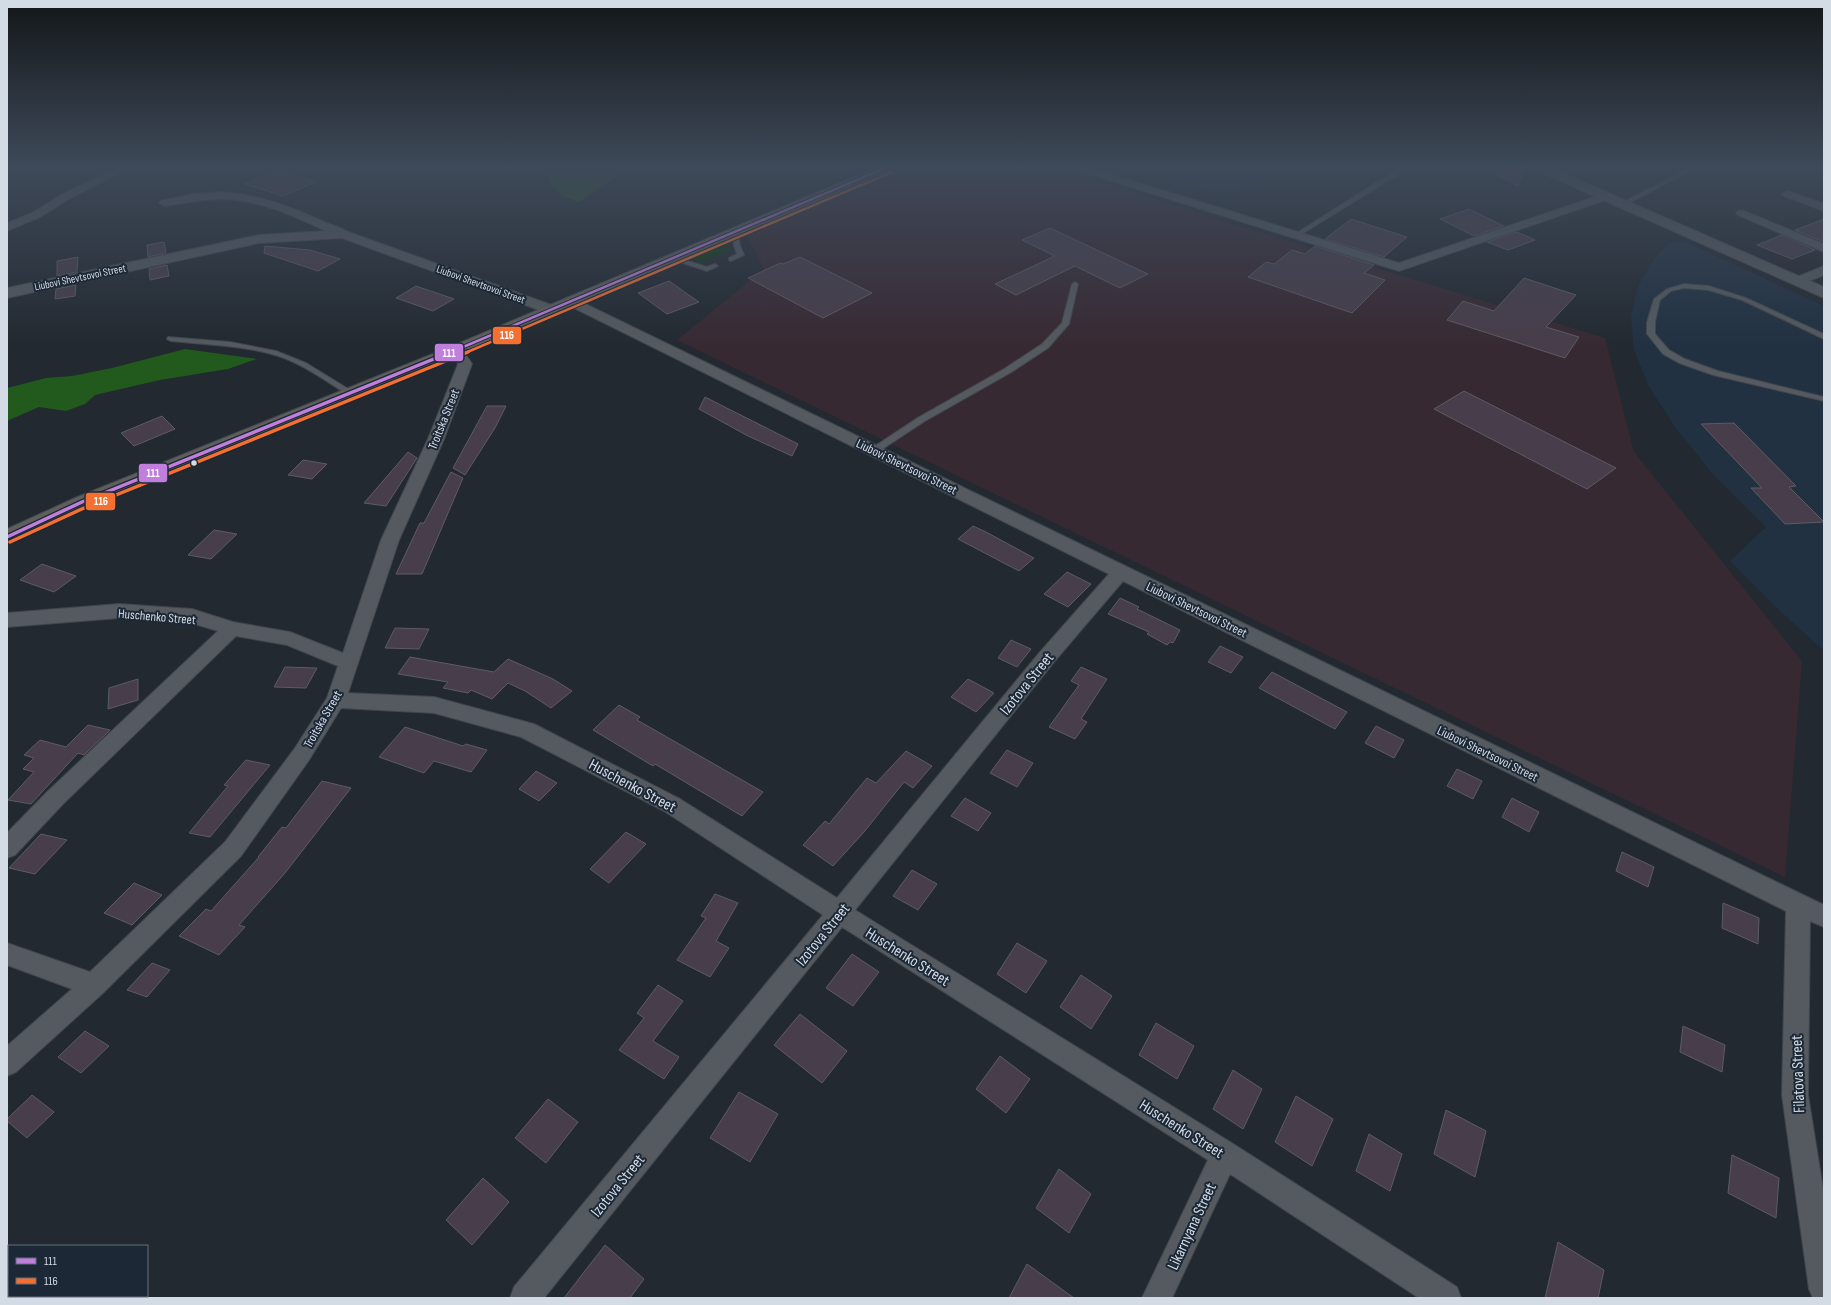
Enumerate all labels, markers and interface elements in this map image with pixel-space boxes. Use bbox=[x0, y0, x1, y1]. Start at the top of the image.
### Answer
street label: Liubovi Shevtsovoi Street bbox=[33, 261, 128, 294]
street label: Liubovi Shevtsovoi Street bbox=[435, 262, 528, 307]
line badge: 116 bbox=[492, 326, 522, 345]
text: 116 bbox=[500, 329, 514, 342]
line badge: 111 bbox=[434, 343, 464, 362]
text: 111 bbox=[443, 347, 456, 360]
street label: Troitska Street bbox=[425, 387, 463, 452]
street label: Liubovi Shevtsovoi Street bbox=[853, 436, 960, 498]
unlabelled marker bbox=[189, 458, 199, 468]
line badge: 111 bbox=[138, 463, 168, 483]
text: 111 bbox=[147, 467, 160, 480]
line badge: 116 bbox=[85, 492, 116, 511]
text: 116 bbox=[94, 495, 108, 508]
street label: Liubovi Shevtsovoi Street bbox=[1143, 579, 1250, 641]
street label: Huschenko Street bbox=[117, 606, 196, 628]
street label: Izotova Street bbox=[996, 649, 1058, 719]
street label: Troitska Street bbox=[300, 688, 346, 751]
street label: Liubovi Shevtsovoi Street bbox=[1434, 723, 1541, 785]
street label: Huschenko Street bbox=[586, 755, 679, 817]
street label: Izotova Street bbox=[792, 900, 854, 970]
street label: Huschenko Street bbox=[862, 924, 953, 991]
street label: Filatova Street bbox=[1788, 1034, 1809, 1113]
street label: Huschenko Street bbox=[1136, 1096, 1227, 1163]
street label: Izotova Street bbox=[587, 1151, 649, 1221]
street label: Likarnyana Street bbox=[1164, 1180, 1221, 1273]
legend bbox=[8, 1245, 148, 1297]
text: 111 bbox=[44, 1254, 57, 1269]
text: 116 bbox=[44, 1274, 58, 1289]

